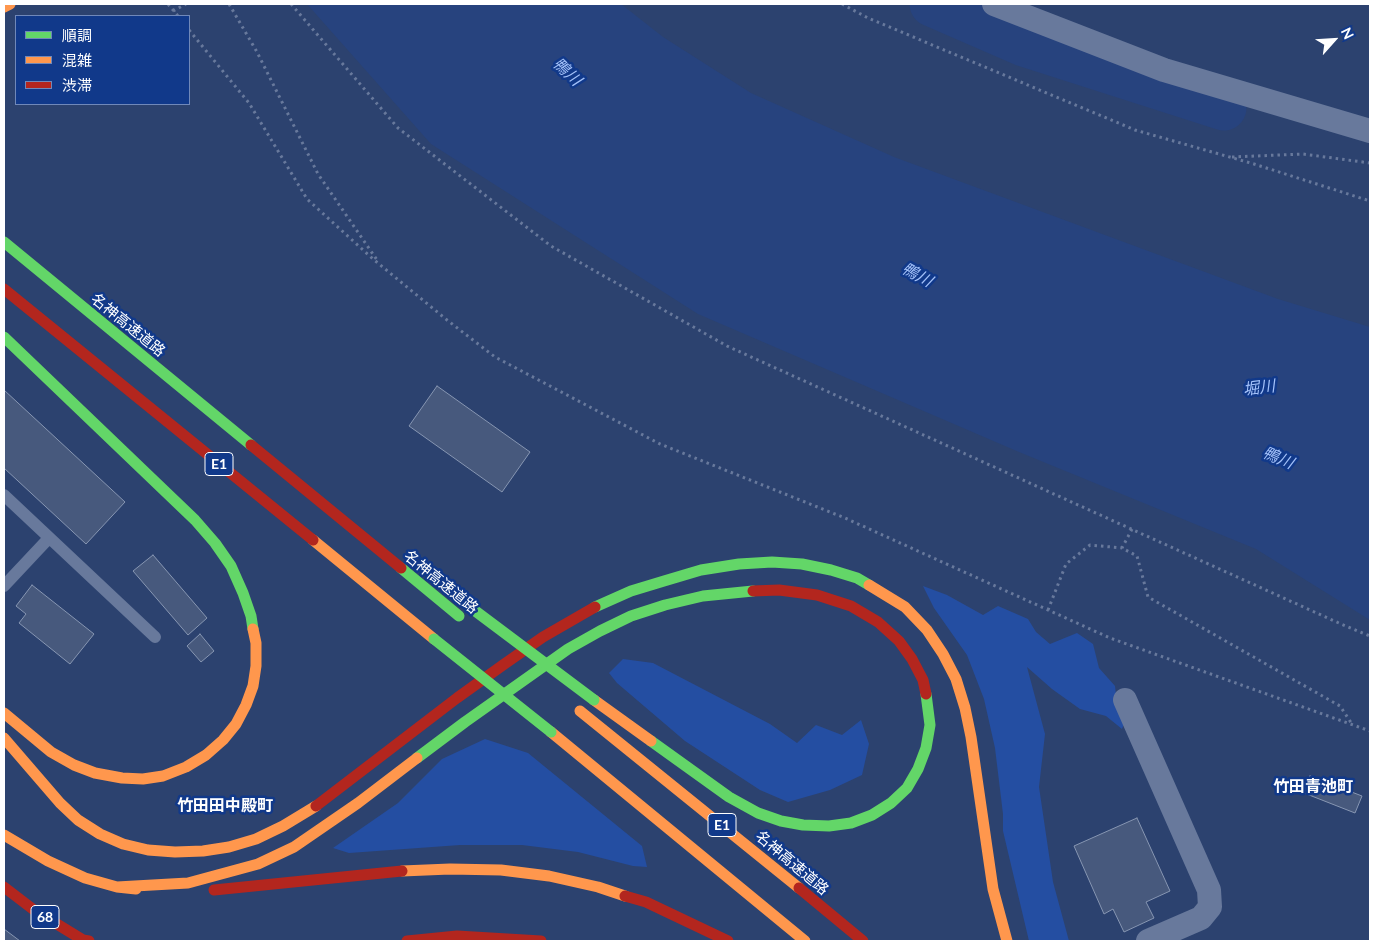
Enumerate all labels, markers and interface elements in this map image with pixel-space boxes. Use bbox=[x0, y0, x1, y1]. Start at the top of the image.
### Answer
legend bbox=[15, 15, 190, 105]
north arrow bbox=[1309, 15, 1359, 65]
text: N bbox=[1338, 25, 1358, 42]
text: 順調 bbox=[62, 26, 92, 44]
text: 混雑 bbox=[62, 51, 92, 69]
water label: 鴨川 bbox=[549, 54, 585, 90]
text: 渋滞 bbox=[62, 76, 92, 94]
water label: 鴨川 bbox=[898, 259, 936, 291]
street label: 名神高速道路 bbox=[87, 290, 169, 360]
water label: 堀川 bbox=[1242, 377, 1276, 399]
water label: 鴨川 bbox=[1260, 443, 1296, 473]
road number: E1 bbox=[205, 452, 233, 476]
street label: 名神高速道路 bbox=[400, 547, 482, 617]
district label: 竹田青池町 bbox=[1273, 777, 1353, 797]
district label: 竹田田中殿町 bbox=[177, 796, 273, 816]
road number: E1 bbox=[708, 814, 736, 836]
street label: 名神高速道路 bbox=[752, 827, 832, 899]
road number: 68 bbox=[31, 906, 59, 929]

